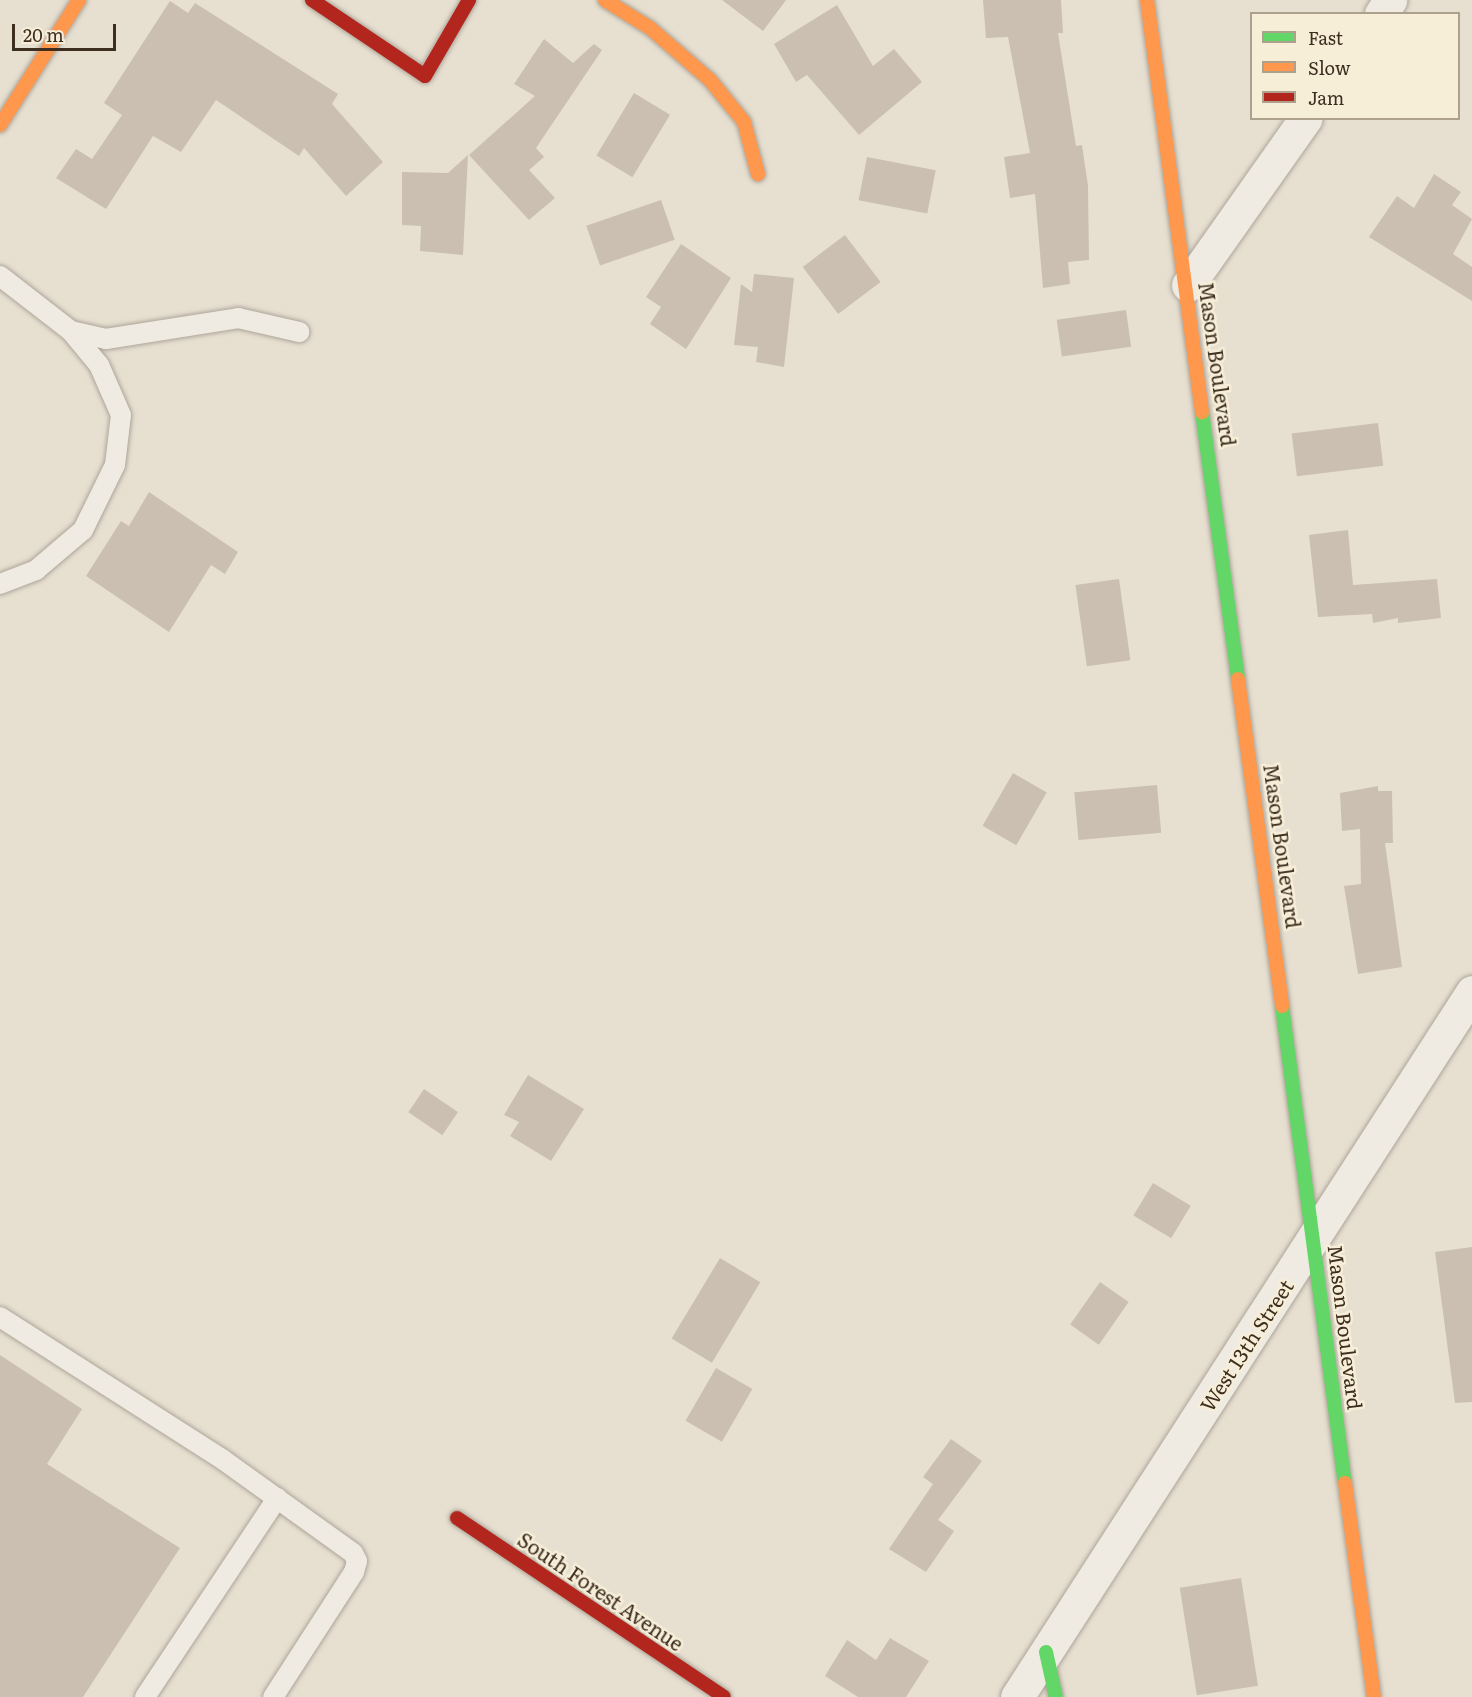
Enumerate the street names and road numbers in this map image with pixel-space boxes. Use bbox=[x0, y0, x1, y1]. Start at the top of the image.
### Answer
street label: Mason Boulevard bbox=[1195, 280, 1241, 448]
street label: Mason Boulevard bbox=[1260, 762, 1306, 930]
street label: Mason Boulevard bbox=[1324, 1243, 1368, 1411]
street label: West 13th Street bbox=[1194, 1274, 1298, 1416]
street label: South Forest Avenue bbox=[514, 1527, 688, 1655]

